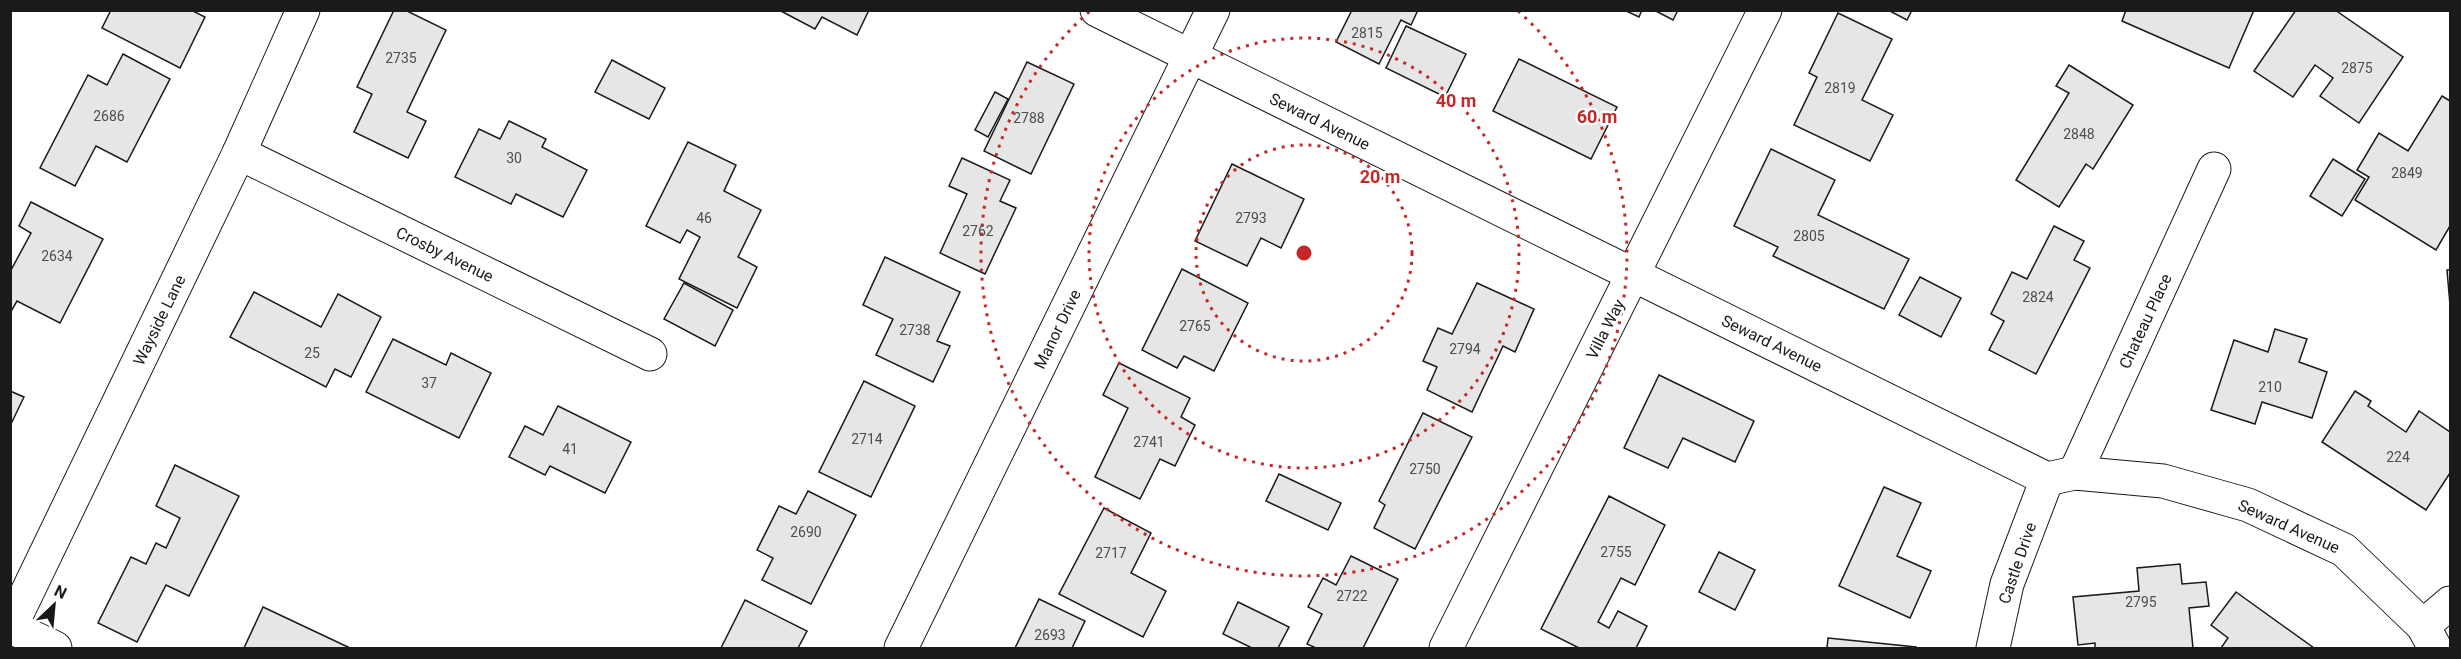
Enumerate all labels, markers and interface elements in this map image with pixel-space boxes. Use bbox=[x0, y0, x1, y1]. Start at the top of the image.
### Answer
house number: 2815 bbox=[1351, 25, 1383, 41]
house number: 2735 bbox=[385, 50, 417, 66]
house number: 2875 bbox=[2341, 60, 2373, 76]
house number: 2819 bbox=[1824, 80, 1856, 96]
street label: Seward Avenue bbox=[1266, 89, 1373, 154]
text: 40 m bbox=[1436, 90, 1476, 111]
text: 60 m bbox=[1577, 106, 1617, 127]
house number: 2686 bbox=[93, 108, 125, 124]
house number: 2788 bbox=[1013, 110, 1045, 126]
house number: 2848 bbox=[2063, 126, 2095, 142]
house number: 30 bbox=[506, 150, 522, 166]
house number: 2849 bbox=[2391, 165, 2423, 181]
text: 20 m bbox=[1360, 166, 1400, 187]
house number: 46 bbox=[696, 210, 712, 226]
house number: 2793 bbox=[1235, 210, 1267, 226]
street label: Crosby Avenue bbox=[393, 223, 497, 286]
house number: 2762 bbox=[962, 223, 994, 239]
house number: 2805 bbox=[1793, 228, 1825, 244]
centre of rings bbox=[1294, 243, 1314, 263]
house number: 2634 bbox=[41, 248, 73, 264]
street label: Chateau Place bbox=[2115, 271, 2176, 372]
street label: Wayside Lane bbox=[129, 272, 190, 369]
street label: Manor Drive bbox=[1030, 286, 1085, 372]
house number: 2824 bbox=[2022, 289, 2054, 305]
street label: Villa Way bbox=[1582, 296, 1629, 362]
street label: Seward Avenue bbox=[1718, 311, 1825, 376]
house number: 2765 bbox=[1179, 318, 1211, 334]
house number: 2738 bbox=[899, 322, 931, 338]
house number: 2794 bbox=[1449, 341, 1481, 357]
house number: 25 bbox=[304, 345, 320, 361]
house number: 37 bbox=[421, 375, 437, 391]
house number: 210 bbox=[2258, 379, 2282, 395]
house number: 2714 bbox=[851, 431, 883, 447]
house number: 2741 bbox=[1133, 434, 1165, 450]
house number: 41 bbox=[562, 441, 578, 457]
house number: 224 bbox=[2386, 449, 2410, 465]
house number: 2750 bbox=[1409, 461, 1441, 477]
street label: Seward Avenue bbox=[2235, 496, 2343, 557]
street label: Castle Drive bbox=[1995, 520, 2040, 606]
house number: 2690 bbox=[790, 524, 822, 540]
house number: 2755 bbox=[1600, 544, 1632, 560]
house number: 2717 bbox=[1095, 545, 1127, 561]
north arrow bbox=[24, 575, 84, 635]
text: N bbox=[51, 581, 70, 603]
house number: 2722 bbox=[1336, 588, 1368, 604]
house number: 2795 bbox=[2125, 594, 2157, 610]
house number: 2693 bbox=[1034, 627, 1066, 643]

